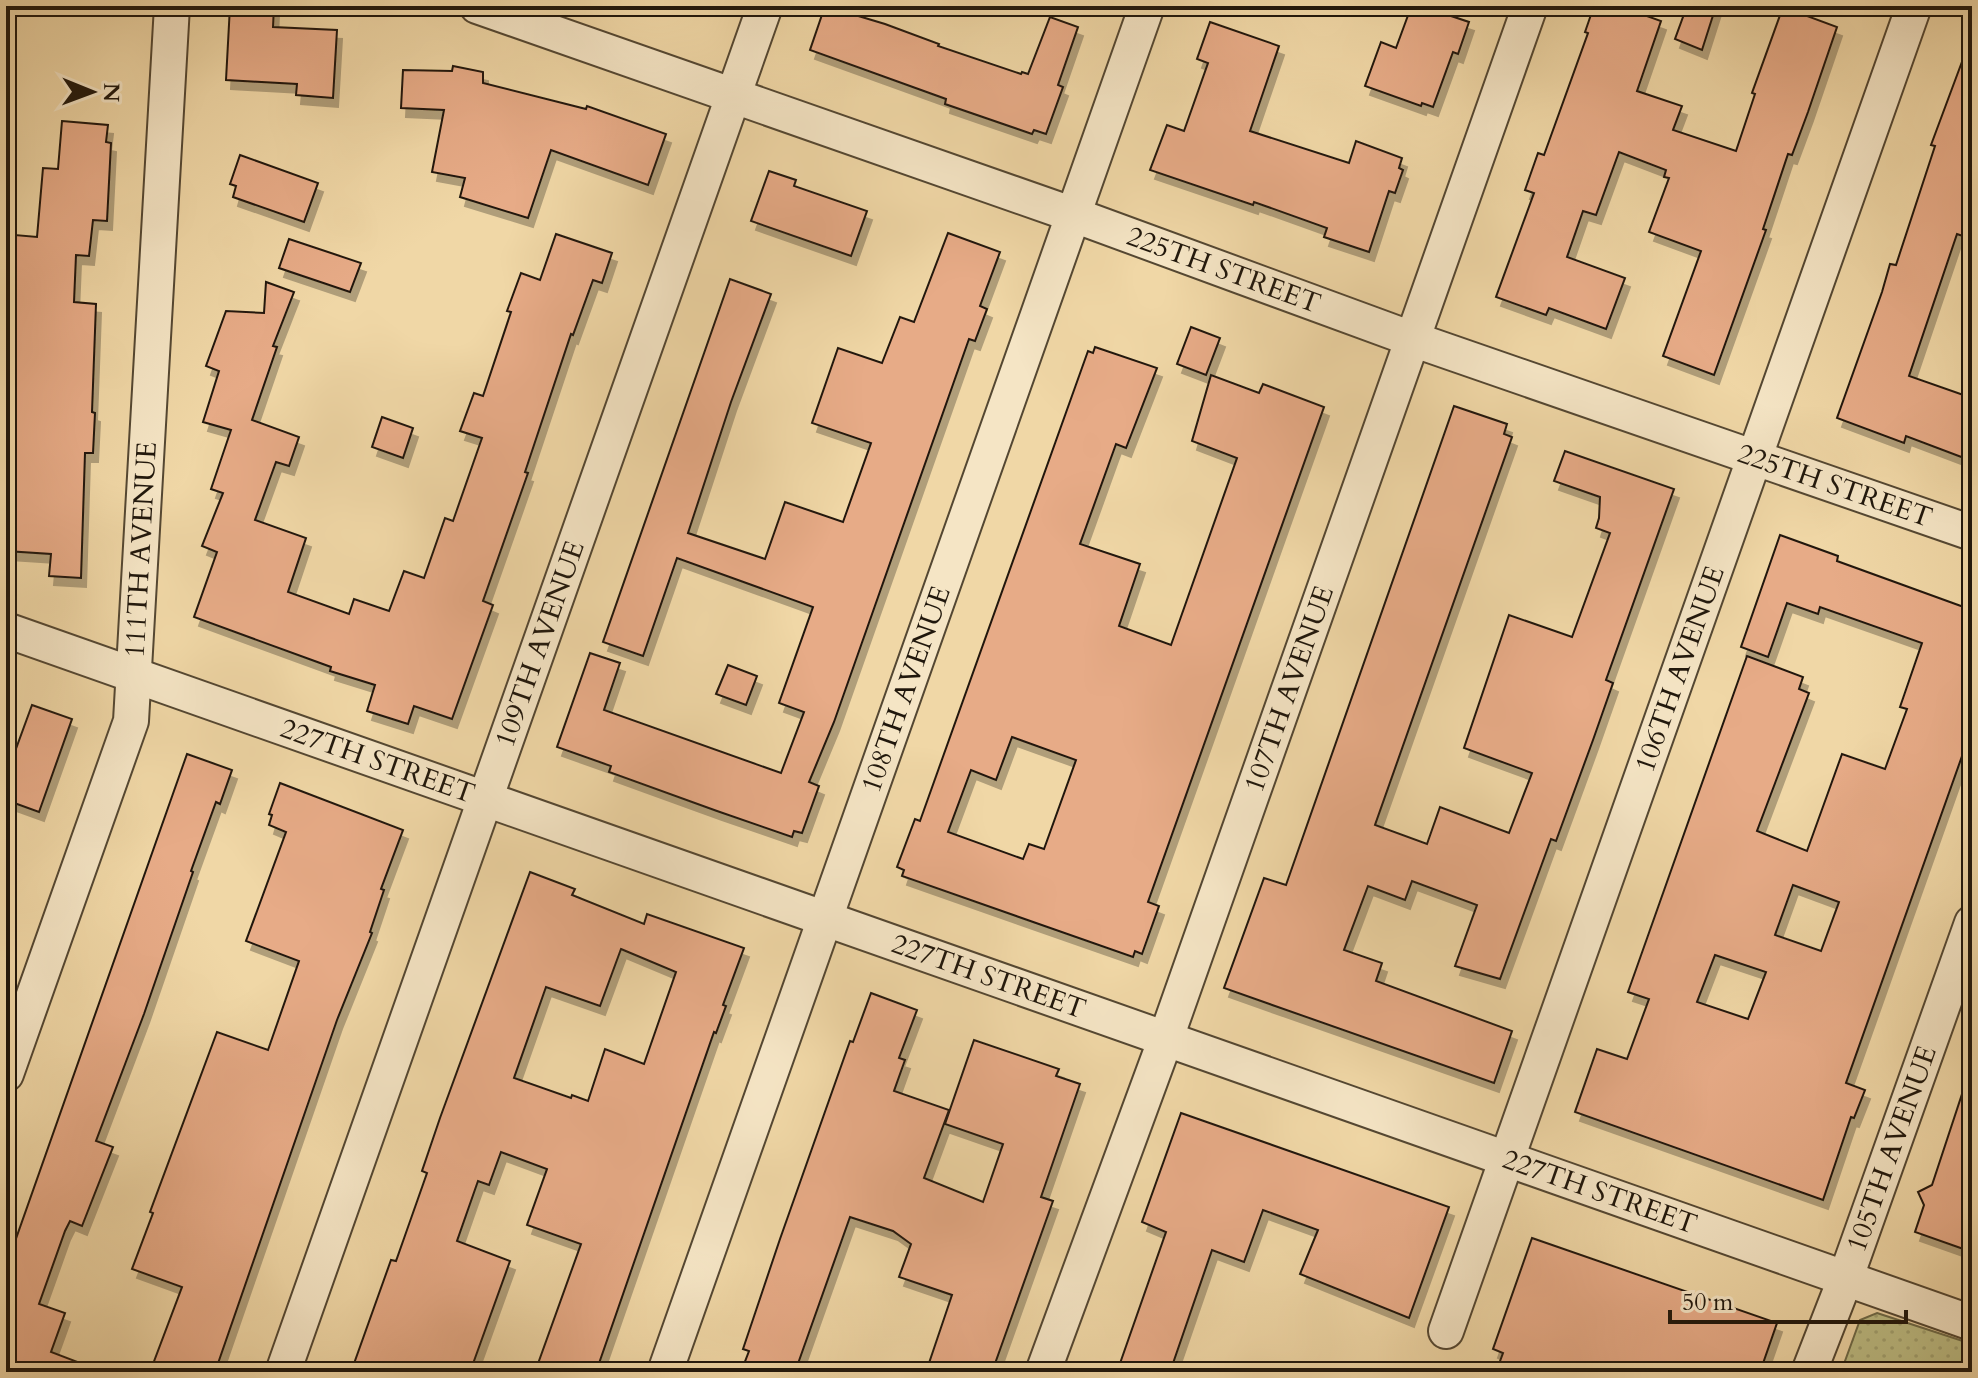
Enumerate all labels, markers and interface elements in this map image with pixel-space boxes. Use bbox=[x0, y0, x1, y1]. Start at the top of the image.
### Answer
north arrow bbox=[52, 52, 132, 132]
text: N bbox=[96, 83, 126, 102]
street label: 225TH STREET bbox=[1122, 217, 1326, 323]
street label: 225TH STREET bbox=[1732, 434, 1937, 537]
street label: 111TH AVENUE bbox=[116, 441, 166, 659]
street label: 109TH AVENUE bbox=[486, 536, 594, 752]
street label: 106TH AVENUE bbox=[1626, 561, 1734, 777]
street label: 108TH AVENUE bbox=[852, 581, 960, 798]
street label: 107TH AVENUE bbox=[1235, 581, 1343, 797]
street label: 227TH STREET bbox=[275, 709, 480, 813]
street label: 227TH STREET bbox=[886, 925, 1091, 1028]
street label: 105TH AVENUE bbox=[1837, 1041, 1946, 1257]
street label: 227TH STREET bbox=[1498, 1140, 1702, 1244]
scale bar bbox=[1670, 1274, 1906, 1324]
text: 50 m bbox=[1682, 1286, 1734, 1319]

